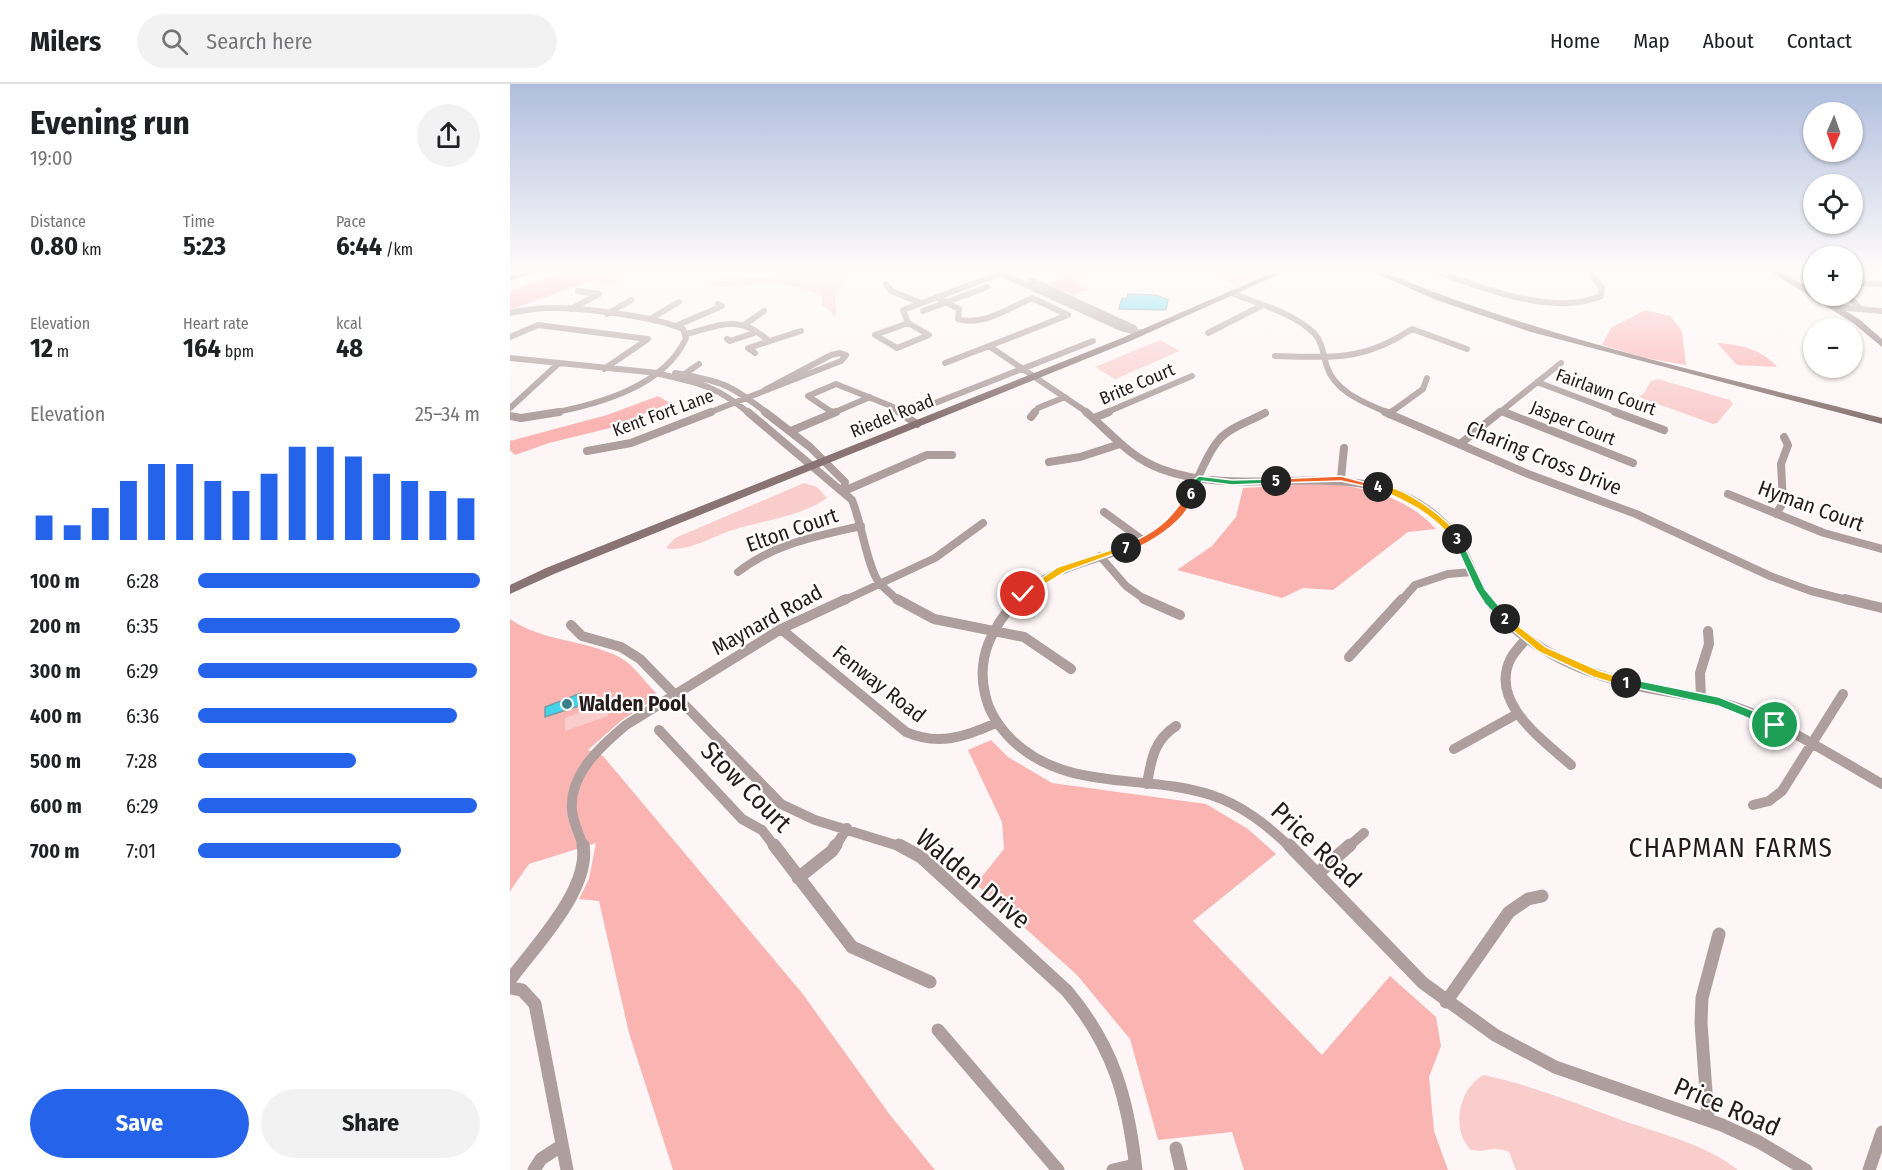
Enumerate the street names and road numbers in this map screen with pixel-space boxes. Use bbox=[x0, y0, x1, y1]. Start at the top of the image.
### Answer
street label: Brite Court bbox=[1096, 358, 1178, 410]
street label: Fairlawn Court bbox=[1553, 364, 1659, 420]
street label: Kent Fort Lane bbox=[609, 385, 717, 441]
street label: Riedel Road bbox=[847, 389, 937, 443]
street label: Jasper Court bbox=[1527, 396, 1619, 450]
street label: Charing Cross Drive bbox=[1462, 415, 1626, 501]
street label: Hyman Court bbox=[1754, 475, 1868, 537]
street label: Elton Court bbox=[743, 502, 841, 558]
street label: Maynard Road bbox=[707, 579, 827, 661]
street label: Fenway Road bbox=[827, 640, 931, 728]
street label: Stow Court bbox=[694, 735, 798, 839]
street label: Price Road bbox=[1264, 795, 1368, 895]
street label: Walden Drive bbox=[910, 822, 1036, 936]
street label: Price Road bbox=[1669, 1071, 1785, 1143]

